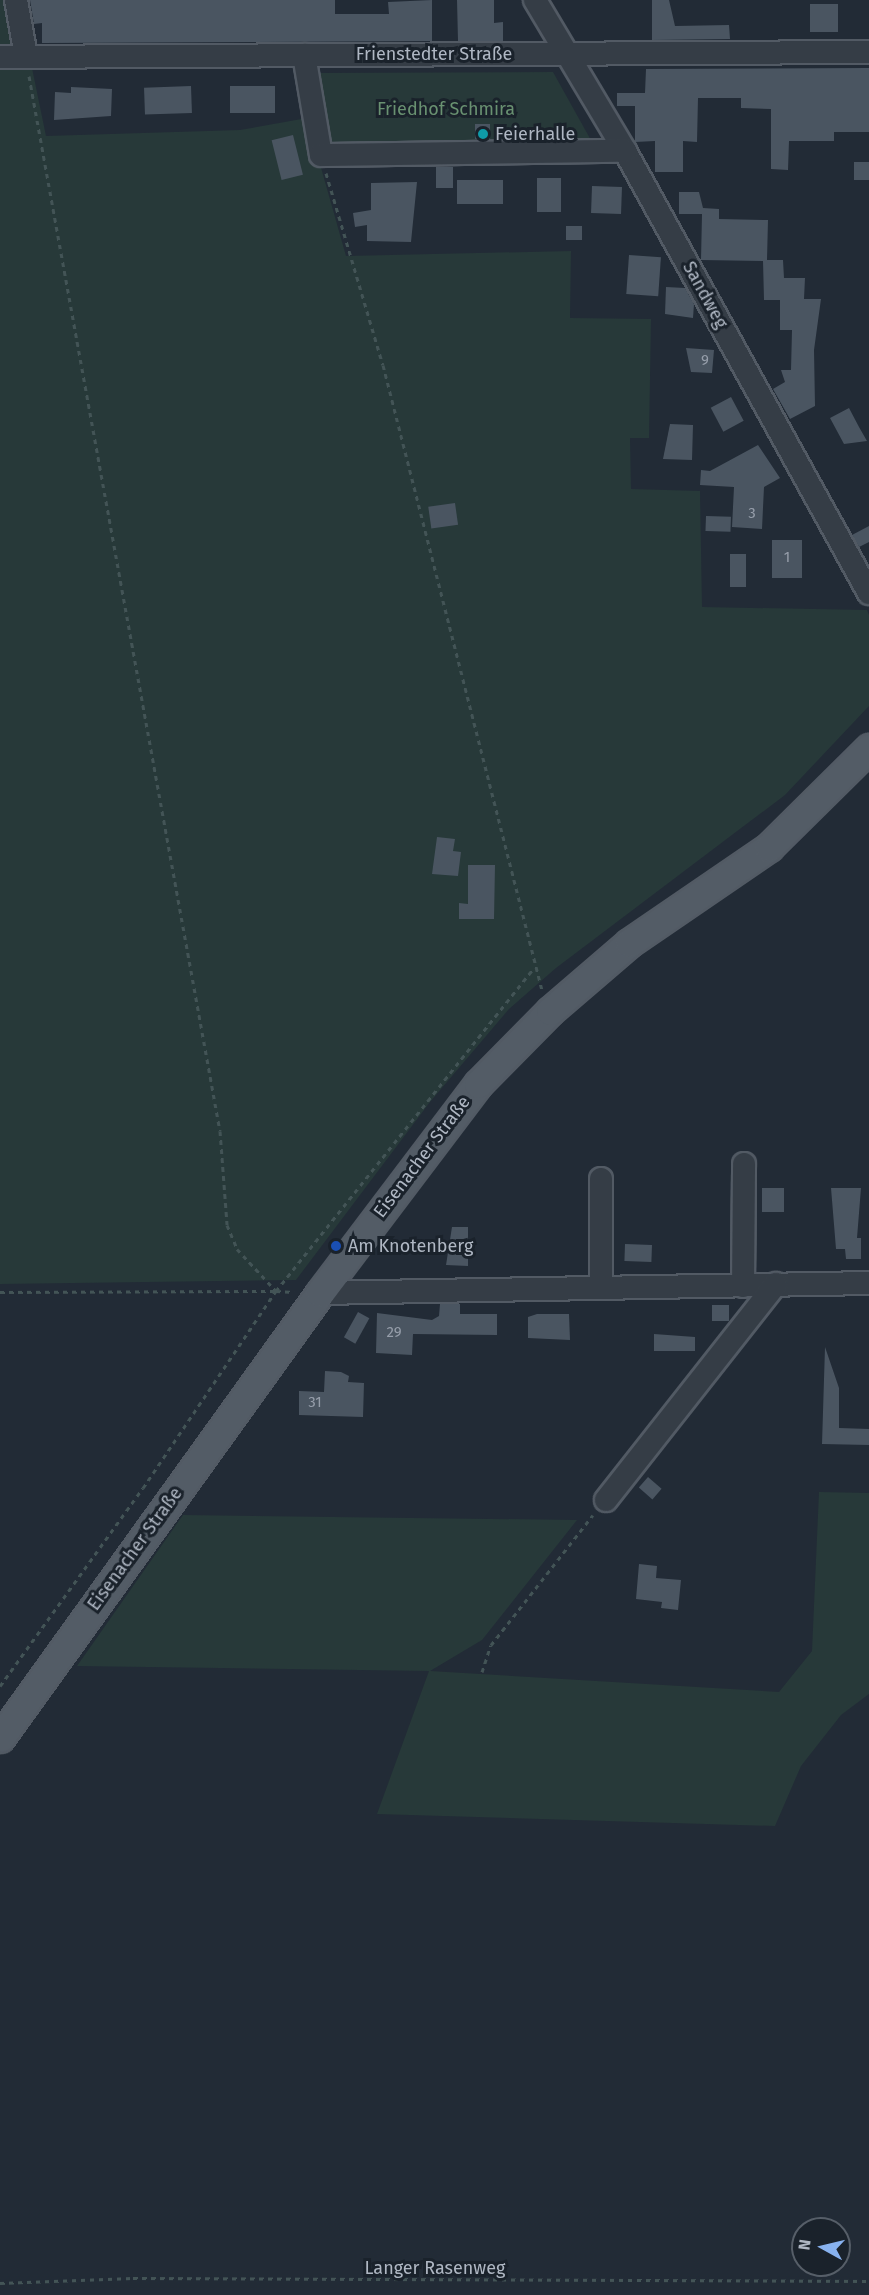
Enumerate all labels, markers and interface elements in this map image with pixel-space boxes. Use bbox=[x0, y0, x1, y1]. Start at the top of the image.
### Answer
street label: Frienstedter Straße bbox=[356, 43, 512, 65]
park label: Friedhof Schmira bbox=[377, 98, 515, 120]
place label: Feierhalle bbox=[495, 123, 575, 145]
marker: Feierhalle bbox=[476, 127, 490, 141]
street label: Sandweg bbox=[678, 258, 732, 332]
house number: 9 bbox=[701, 352, 709, 370]
house number: 3 bbox=[748, 505, 756, 523]
house number: 1 bbox=[784, 549, 790, 567]
street label: Eisenacher Straße bbox=[369, 1092, 475, 1222]
place label: Am Knotenberg bbox=[348, 1235, 473, 1257]
marker: Am Knotenberg bbox=[329, 1239, 343, 1253]
house number: 29 bbox=[386, 1324, 402, 1342]
house number: 31 bbox=[308, 1394, 322, 1412]
street label: Eisenacher Straße bbox=[83, 1483, 187, 1615]
north arrow bbox=[791, 2217, 851, 2277]
text: N bbox=[795, 2238, 815, 2251]
street label: Langer Rasenweg bbox=[365, 2257, 505, 2279]

